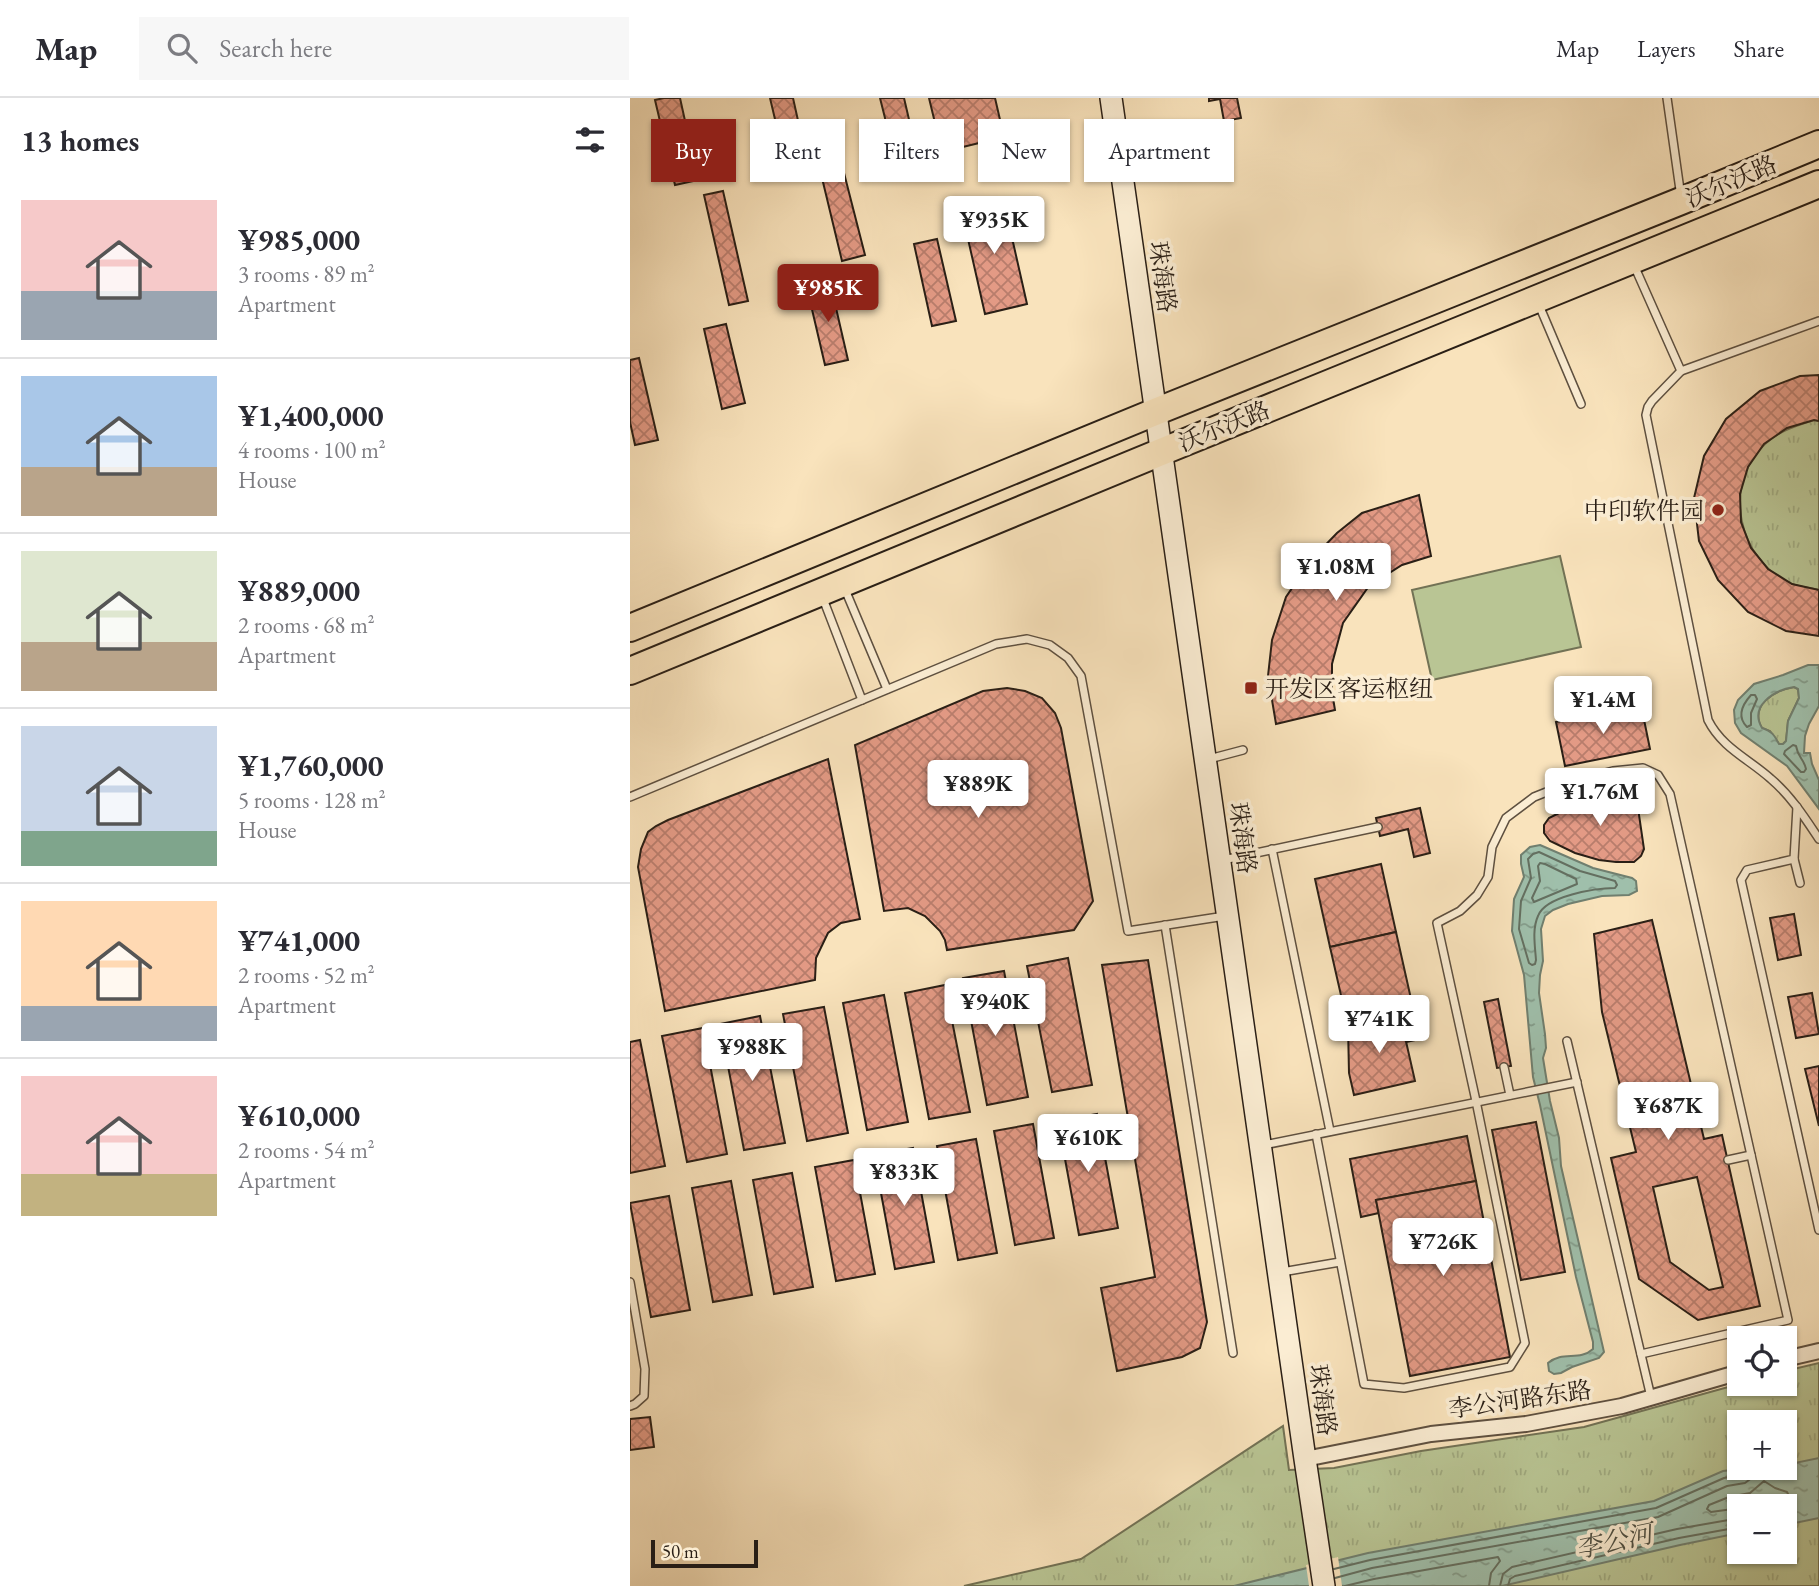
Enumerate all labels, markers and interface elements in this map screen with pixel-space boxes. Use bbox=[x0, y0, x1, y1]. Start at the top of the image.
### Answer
search box bbox=[139, 17, 629, 80]
text: Map bbox=[35, 27, 97, 70]
icon: search bbox=[163, 29, 201, 67]
text: Search here bbox=[219, 31, 332, 65]
text: Map bbox=[1556, 33, 1599, 64]
text: Layers bbox=[1637, 33, 1696, 64]
text: Share bbox=[1734, 33, 1784, 64]
chip: Buy bbox=[651, 119, 736, 182]
chip: Rent bbox=[750, 119, 845, 182]
chip: Filters bbox=[859, 119, 964, 182]
chip: New bbox=[978, 119, 1070, 182]
chip: Apartment bbox=[1084, 119, 1234, 182]
text: 13 homes bbox=[21, 121, 139, 160]
icon: filters bbox=[571, 121, 609, 159]
street label: 沃尔沃路 bbox=[1681, 148, 1781, 214]
pin: ¥935K bbox=[945, 197, 1043, 256]
text: ¥935K bbox=[959, 204, 1029, 234]
text: ¥985,000 bbox=[238, 220, 360, 259]
icon: home bbox=[77, 228, 161, 312]
street label: 珠海路 bbox=[1143, 239, 1183, 315]
text: 3 rooms · 89 m² bbox=[238, 259, 375, 289]
pin: ¥985K bbox=[779, 264, 877, 324]
text: ¥985K bbox=[793, 272, 863, 302]
text: Apartment bbox=[238, 289, 336, 319]
street label: 沃尔沃路 bbox=[1174, 394, 1274, 458]
text: ¥1,400,000 bbox=[238, 396, 384, 435]
icon: home bbox=[77, 404, 161, 488]
text: 4 rooms · 100 m² bbox=[238, 435, 386, 465]
text: House bbox=[238, 465, 297, 495]
place label: 中印软件园 bbox=[1584, 495, 1704, 526]
marker: 中印软件园 bbox=[1710, 502, 1726, 518]
pin: ¥1.08M bbox=[1279, 544, 1393, 603]
text: ¥1.08M bbox=[1297, 551, 1375, 581]
text: ¥889,000 bbox=[238, 571, 360, 610]
icon: home bbox=[77, 579, 161, 663]
text: 2 rooms · 68 m² bbox=[238, 610, 375, 640]
text: Apartment bbox=[238, 640, 336, 670]
place label: 开发区客运枢纽 bbox=[1265, 673, 1433, 704]
pin: ¥1.4M bbox=[1554, 676, 1652, 736]
marker: 开发区客运枢纽 bbox=[1243, 680, 1259, 696]
text: ¥1.4M bbox=[1570, 684, 1636, 714]
text: ¥1,760,000 bbox=[238, 746, 384, 785]
icon: home bbox=[77, 754, 161, 838]
pin: ¥889K bbox=[929, 760, 1027, 820]
text: ¥889K bbox=[943, 768, 1013, 798]
pin: ¥1.76M bbox=[1543, 768, 1657, 828]
text: ¥1.76M bbox=[1561, 776, 1639, 806]
text: 5 rooms · 128 m² bbox=[238, 785, 386, 815]
street label: 珠海路 bbox=[1223, 800, 1263, 876]
text: House bbox=[238, 815, 297, 845]
text: ¥741,000 bbox=[238, 921, 360, 960]
icon: home bbox=[77, 929, 161, 1013]
text: 2 rooms · 52 m² bbox=[238, 960, 375, 990]
pin: ¥940K bbox=[946, 978, 1044, 1038]
text: ¥940K bbox=[960, 986, 1030, 1016]
text: Apartment bbox=[238, 990, 336, 1020]
pin: ¥741K bbox=[1330, 996, 1428, 1055]
text: ¥741K bbox=[1344, 1003, 1414, 1033]
pin: ¥988K bbox=[703, 1024, 801, 1083]
text: ¥988K bbox=[717, 1031, 787, 1061]
pin: ¥687K bbox=[1619, 1082, 1717, 1142]
text: ¥687K bbox=[1633, 1090, 1703, 1120]
text: ¥610,000 bbox=[238, 1096, 360, 1135]
icon: home bbox=[77, 1104, 161, 1188]
pin: ¥610K bbox=[1039, 1114, 1137, 1174]
text: ¥610K bbox=[1053, 1122, 1123, 1152]
text: 2 rooms · 54 m² bbox=[238, 1135, 375, 1165]
pin: ¥833K bbox=[855, 1148, 953, 1208]
text: ¥833K bbox=[869, 1156, 939, 1186]
text: Apartment bbox=[238, 1165, 336, 1195]
pin: ¥726K bbox=[1394, 1218, 1492, 1278]
text: ¥726K bbox=[1408, 1226, 1478, 1256]
map controls bbox=[1727, 1326, 1797, 1564]
button: locate bbox=[1727, 1326, 1797, 1396]
street label: 珠海路 bbox=[1303, 1362, 1343, 1438]
street label: 李公河路东路 bbox=[1447, 1374, 1593, 1424]
button: + bbox=[1727, 1410, 1797, 1480]
button: − bbox=[1727, 1494, 1797, 1564]
water label: 李公河 bbox=[1572, 1515, 1660, 1566]
scale bar bbox=[651, 1537, 758, 1569]
text: 50 m bbox=[662, 1539, 699, 1564]

